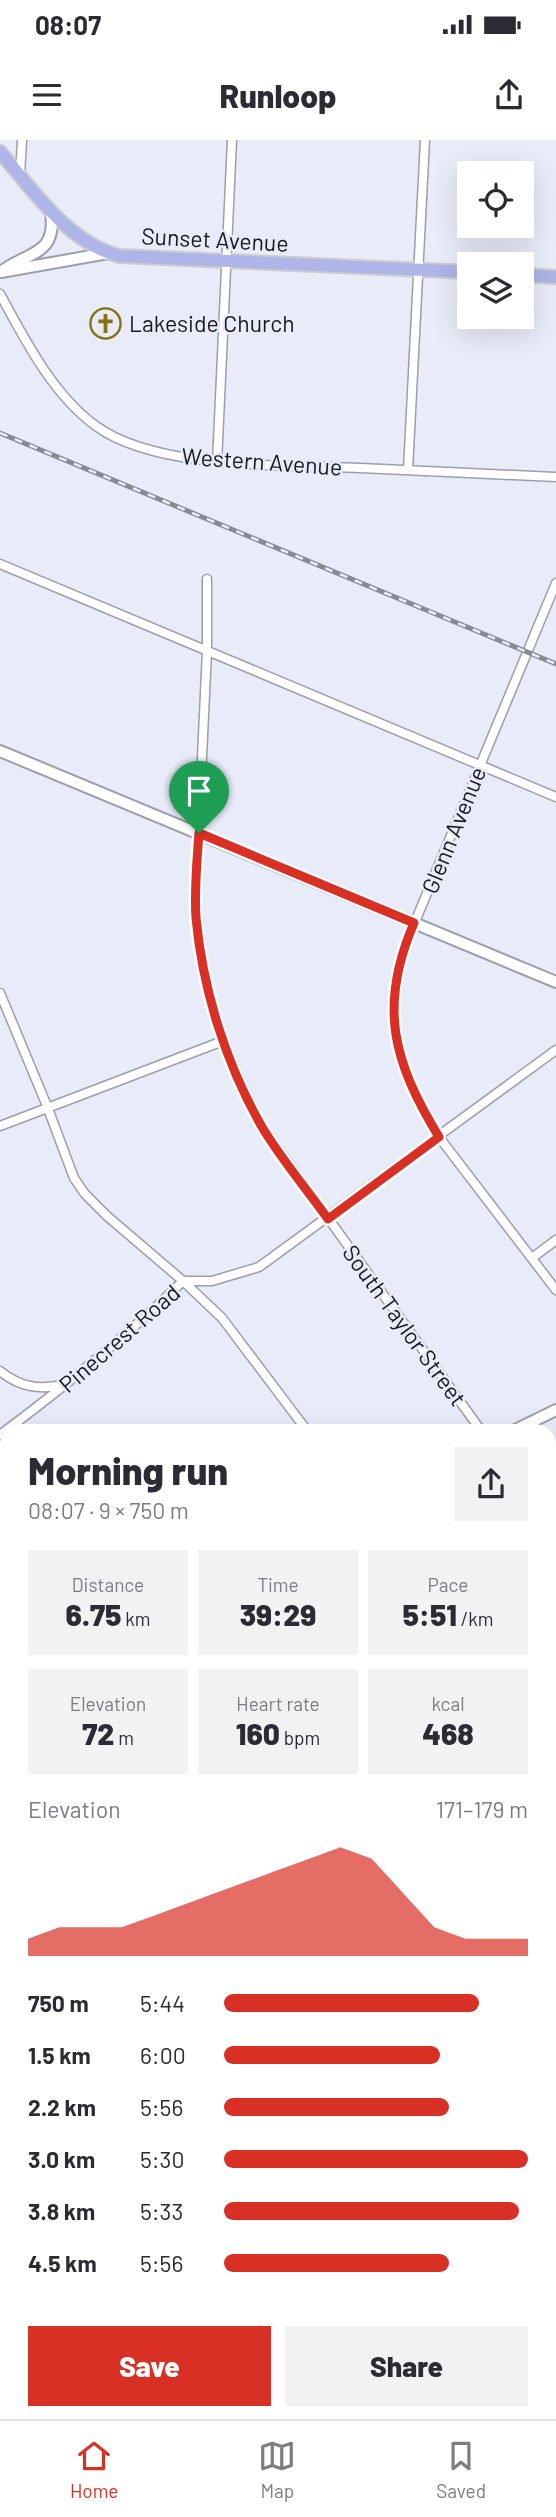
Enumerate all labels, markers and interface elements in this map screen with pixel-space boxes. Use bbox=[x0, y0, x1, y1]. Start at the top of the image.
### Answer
text: 08:07 bbox=[35, 9, 101, 40]
icon: menu bbox=[28, 76, 66, 114]
text: Runloop bbox=[220, 76, 336, 114]
icon: share bbox=[490, 76, 528, 114]
map controls bbox=[457, 161, 534, 329]
button: locate bbox=[457, 161, 534, 238]
street label: Sunset Avenue bbox=[141, 221, 289, 257]
button: layers bbox=[457, 252, 534, 329]
church icon: Lakeside Church bbox=[89, 306, 123, 340]
place label: Lakeside Church bbox=[129, 309, 295, 337]
street label: Western Avenue bbox=[181, 441, 343, 481]
pin bbox=[169, 761, 229, 833]
street label: Glenn Avenue bbox=[415, 763, 491, 897]
icon: arrive bbox=[180, 772, 218, 810]
street label: South Taylor Street bbox=[337, 1239, 473, 1411]
street label: Pinecrest Road bbox=[53, 1278, 185, 1398]
text: Morning run bbox=[28, 1447, 228, 1493]
button: share bbox=[454, 1447, 528, 1521]
text: 08:07 · 9 × 750 m bbox=[28, 1496, 189, 1524]
text: Distance bbox=[72, 1573, 144, 1596]
text: Time bbox=[257, 1573, 299, 1596]
text: Pace bbox=[428, 1573, 468, 1596]
text: 6.75 bbox=[66, 1596, 121, 1632]
text: 39:29 bbox=[240, 1596, 316, 1632]
text: 5:51 bbox=[402, 1596, 457, 1632]
text: km bbox=[121, 1607, 150, 1630]
text: /km bbox=[457, 1607, 494, 1630]
text: Elevation bbox=[70, 1692, 146, 1715]
text: Heart rate bbox=[236, 1692, 320, 1715]
text: kcal bbox=[431, 1692, 465, 1715]
text: 72 bbox=[82, 1715, 114, 1751]
text: 160 bbox=[236, 1715, 280, 1751]
text: 468 bbox=[422, 1715, 474, 1751]
text: m bbox=[114, 1726, 134, 1749]
text: bpm bbox=[280, 1726, 320, 1749]
text: Elevation bbox=[28, 1795, 121, 1823]
text: 171–179 m bbox=[436, 1795, 528, 1823]
text: 750 m bbox=[28, 1989, 89, 2017]
text: 5:44 bbox=[140, 1989, 185, 2017]
text: 1.5 km bbox=[28, 2041, 91, 2069]
text: 6:00 bbox=[140, 2041, 186, 2069]
text: 2.2 km bbox=[28, 2093, 96, 2121]
text: 5:56 bbox=[140, 2093, 183, 2121]
text: 3.0 km bbox=[28, 2145, 95, 2173]
text: 5:30 bbox=[140, 2145, 184, 2173]
text: 3.8 km bbox=[28, 2197, 95, 2225]
text: 5:33 bbox=[140, 2197, 183, 2225]
text: 4.5 km bbox=[28, 2249, 97, 2277]
text: 5:56 bbox=[140, 2249, 183, 2277]
button: Save bbox=[28, 2326, 271, 2406]
button: Share bbox=[285, 2326, 528, 2406]
tab: Home bbox=[70, 2437, 118, 2502]
tab: Map bbox=[258, 2437, 296, 2502]
tab: Saved bbox=[436, 2437, 486, 2502]

